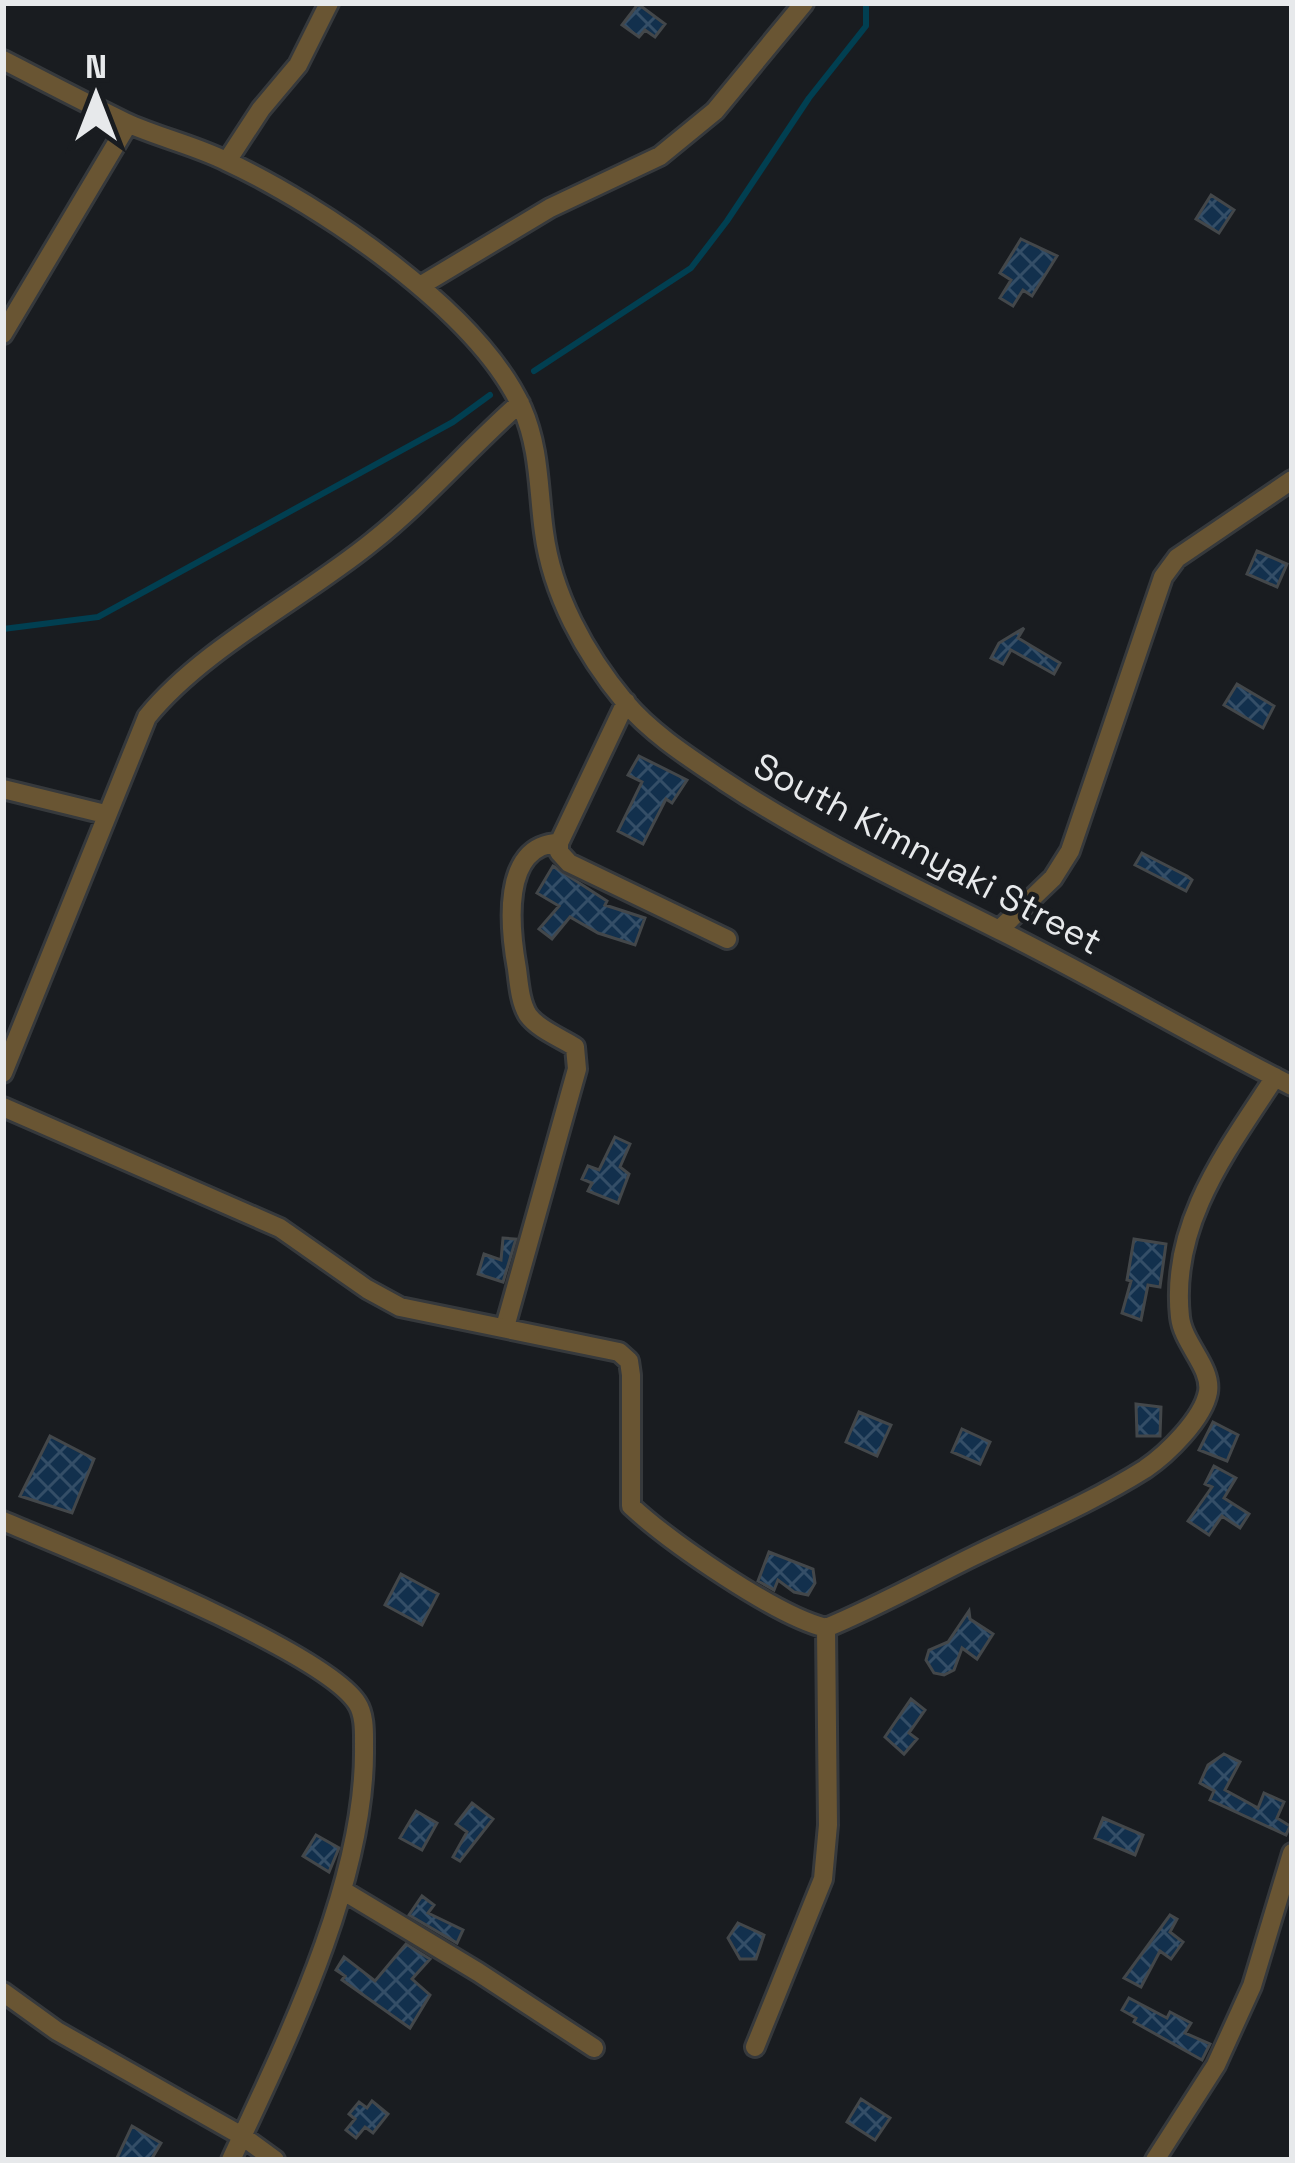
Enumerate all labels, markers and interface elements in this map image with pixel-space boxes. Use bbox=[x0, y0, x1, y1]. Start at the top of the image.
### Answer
north arrow bbox=[36, 36, 156, 156]
text: N bbox=[85, 46, 107, 88]
street label: South Kimnyaki Street bbox=[745, 743, 1110, 965]

